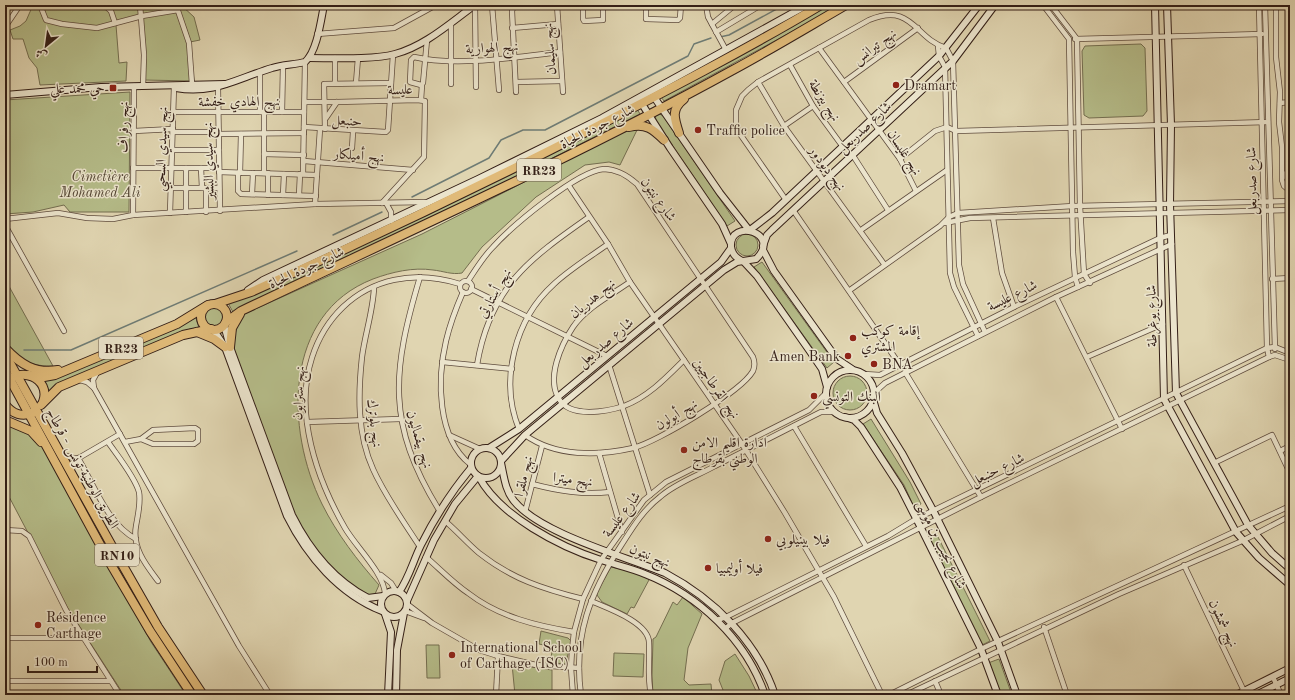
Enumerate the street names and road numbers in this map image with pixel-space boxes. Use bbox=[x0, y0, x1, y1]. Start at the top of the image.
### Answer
street label: نهج سليمان bbox=[541, 22, 564, 75]
street label: نهج تيرانس bbox=[850, 26, 902, 71]
street label: نهج الهوارية bbox=[465, 40, 519, 61]
street label: نهج بيزنطة bbox=[801, 77, 843, 127]
street label: عليسة bbox=[387, 83, 413, 98]
street label: نهج الهادي خفشة bbox=[198, 95, 280, 114]
street label: شارع صدربعل bbox=[835, 99, 897, 159]
street label: نهج رفراف bbox=[117, 101, 136, 153]
street label: شارع جودة الحياة bbox=[558, 102, 639, 155]
street label: نهج سيدي السحبي bbox=[154, 106, 175, 192]
street label: حنبعل bbox=[331, 113, 362, 132]
street label: نهج سيدي البشير bbox=[201, 122, 222, 202]
street label: نهج غليسان bbox=[880, 127, 924, 181]
street label: نهج ديودور bbox=[801, 142, 848, 197]
street label: نهج أميلكار bbox=[331, 143, 385, 170]
street label: شارع صدربعل bbox=[1244, 147, 1264, 215]
road number: RR23 bbox=[517, 159, 561, 181]
street label: شارع نبتون bbox=[635, 175, 679, 226]
street label: شارع جودة الحياة bbox=[267, 244, 348, 295]
street label: نهج أستارتي bbox=[472, 265, 519, 323]
street label: نهج هدريان bbox=[567, 276, 621, 325]
street label: شارع عليسة bbox=[985, 278, 1041, 317]
street label: شارع يوغرطة bbox=[1144, 285, 1164, 347]
street label: شارع صدربعل bbox=[575, 315, 639, 373]
road number: RR23 bbox=[99, 337, 143, 359]
street label: نهج القرطاجيين bbox=[686, 356, 742, 424]
street label: نهج سترابون bbox=[291, 365, 312, 421]
street label: نهج أبولون bbox=[651, 393, 703, 437]
street label: نهج بلوترك bbox=[359, 398, 385, 449]
street label: الطريق الوطنية تونس - قرطاج bbox=[39, 406, 121, 534]
street label: نهج بيقماليون bbox=[399, 409, 434, 471]
street label: شارع حنبعل bbox=[968, 451, 1029, 493]
street label: نهج ملقرا bbox=[512, 454, 541, 499]
street label: نهج ميترا bbox=[552, 471, 594, 494]
street label: شارع عليسة bbox=[600, 489, 647, 542]
street label: شارع نجيب بن موسى bbox=[910, 498, 969, 593]
street label: نهج نبتون bbox=[625, 541, 672, 575]
road number: RN10 bbox=[95, 544, 139, 566]
street label: نهج شمشون bbox=[1201, 597, 1240, 652]

